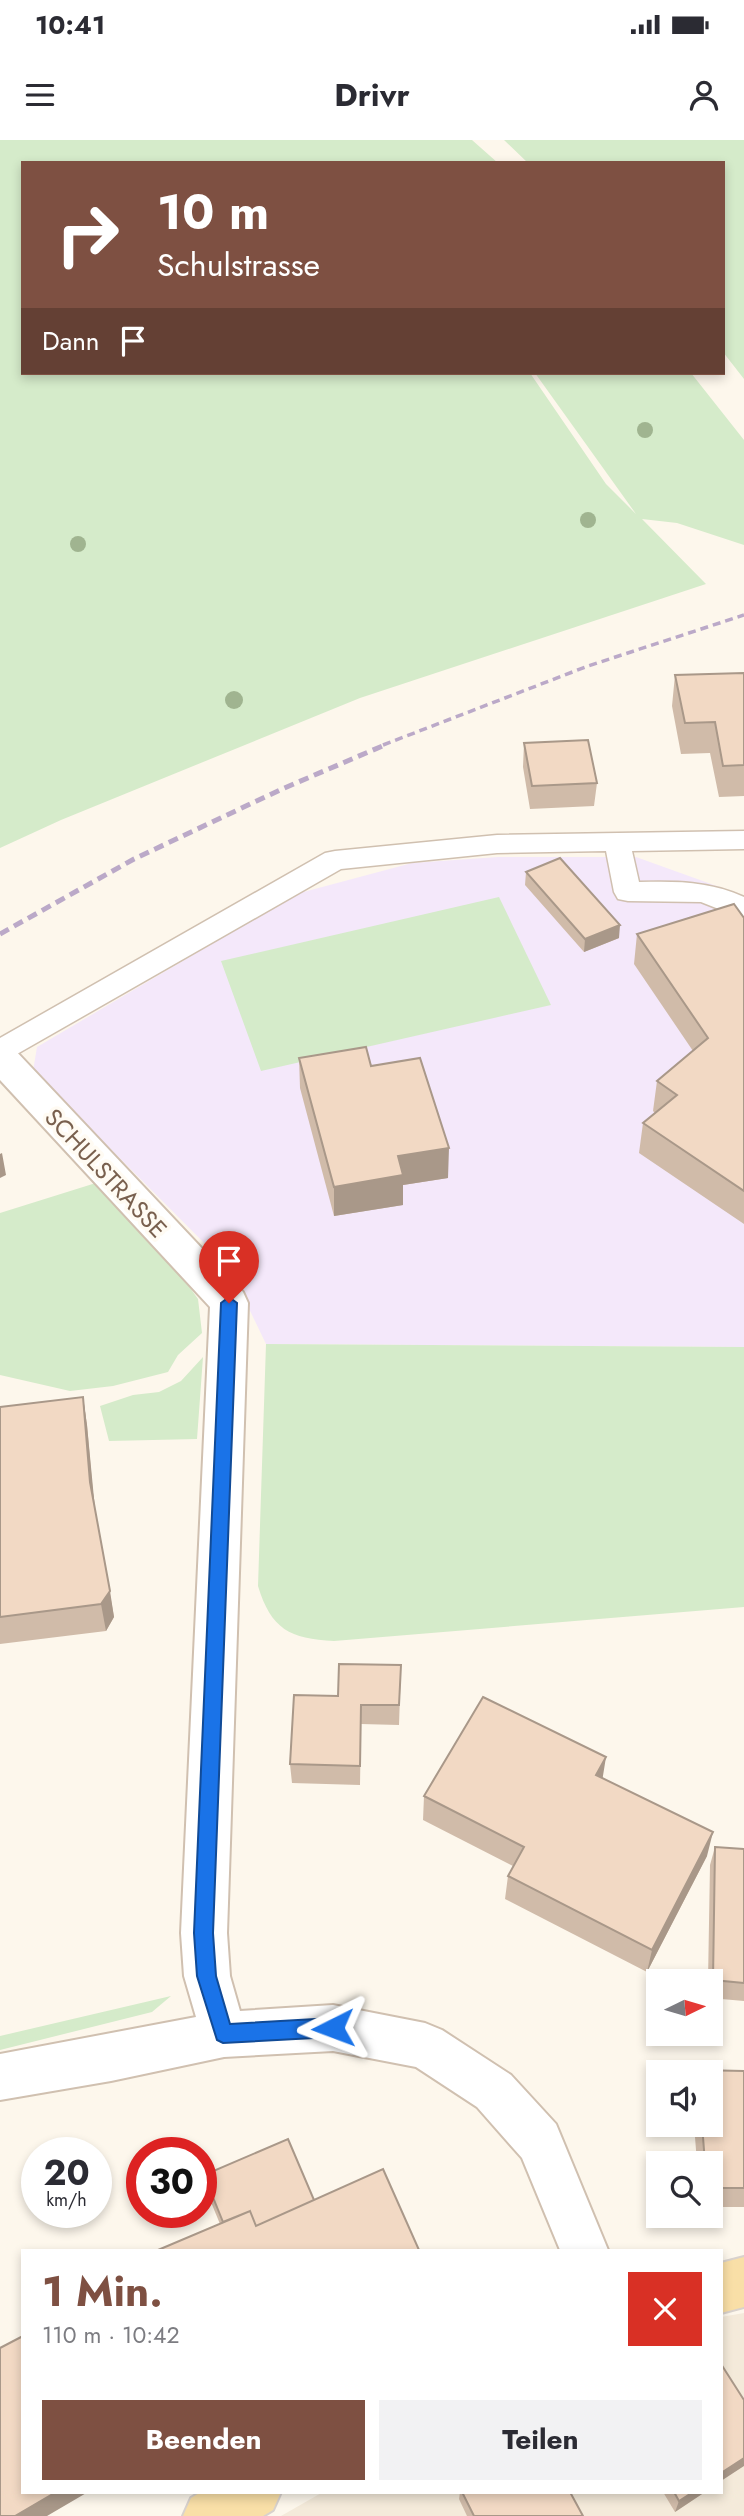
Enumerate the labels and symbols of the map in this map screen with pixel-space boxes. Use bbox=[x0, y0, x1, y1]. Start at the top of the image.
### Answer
street label: SCHULSTRASSE bbox=[37, 1100, 175, 1246]
pin bbox=[199, 1231, 259, 1303]
north arrow bbox=[646, 1969, 723, 2046]
position arrow bbox=[296, 1991, 370, 2065]
speed limit sign: 30 bbox=[126, 2137, 217, 2228]

